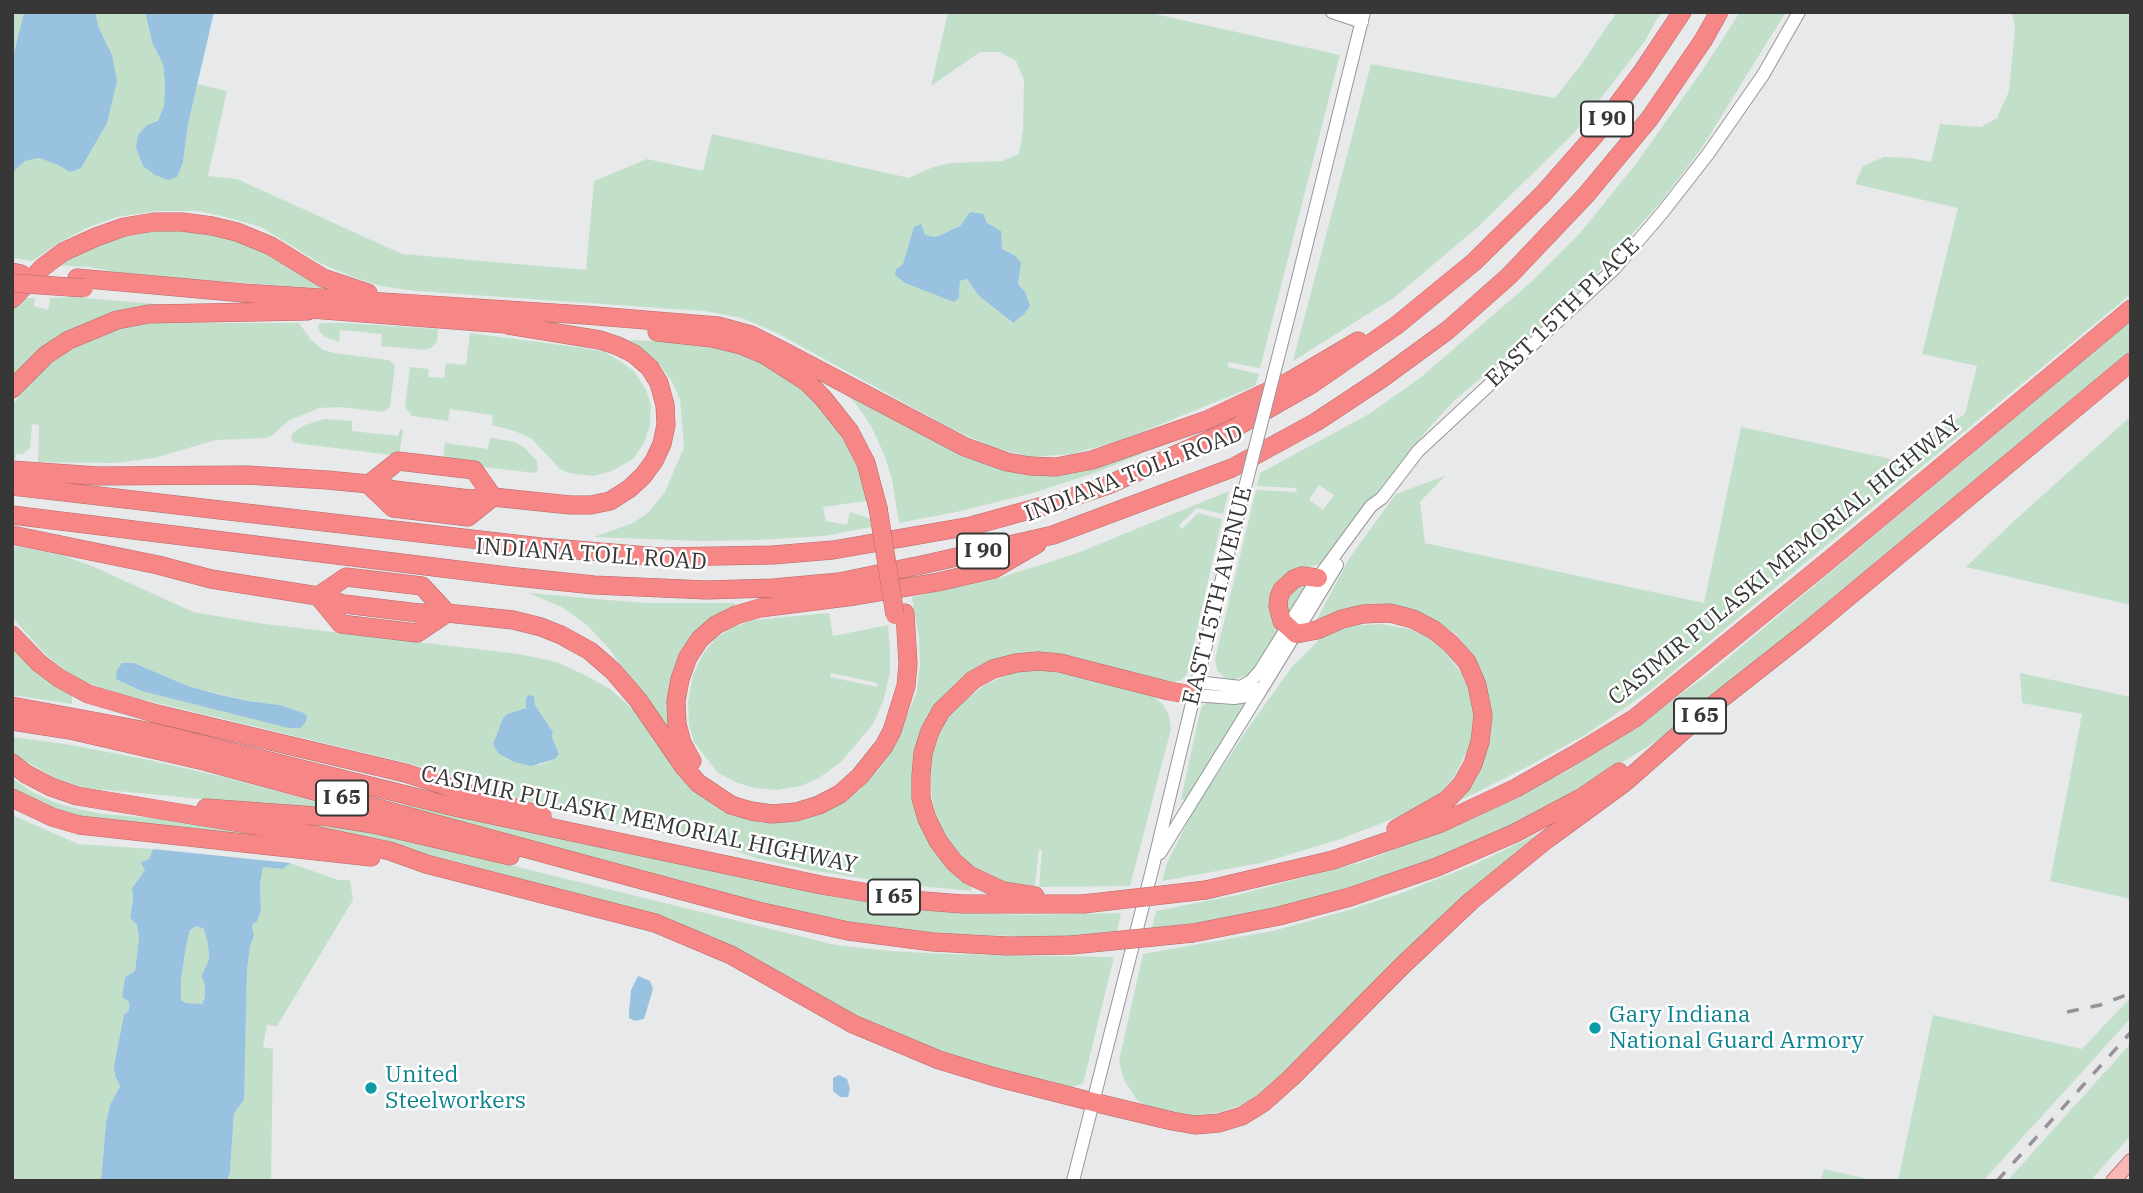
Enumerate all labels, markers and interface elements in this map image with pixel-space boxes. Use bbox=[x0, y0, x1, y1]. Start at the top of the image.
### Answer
road number: I 90 bbox=[1581, 102, 1633, 136]
street label: EAST 15TH PLACE bbox=[1480, 232, 1646, 394]
street label: CASIMIR PULASKI MEMORIAL HIGHWAY bbox=[1603, 410, 1967, 712]
street label: INDIANA TOLL ROAD bbox=[1021, 420, 1247, 528]
street label: EAST 15TH AVENUE bbox=[1177, 484, 1259, 708]
street label: INDIANA TOLL ROAD bbox=[474, 533, 708, 577]
road number: I 90 bbox=[957, 534, 1009, 568]
road number: I 65 bbox=[1674, 698, 1726, 734]
street label: CASIMIR PULASKI MEMORIAL HIGHWAY bbox=[418, 760, 860, 880]
road number: I 65 bbox=[316, 780, 368, 816]
road number: I 65 bbox=[868, 880, 920, 914]
place label: Gary Indiana National Guard Armory bbox=[1609, 1001, 1864, 1055]
marker: Gary Indiana National Guard Armory bbox=[1587, 1020, 1603, 1036]
place label: United Steelworkers bbox=[385, 1061, 526, 1115]
marker: United Steelworkers bbox=[363, 1080, 379, 1096]

